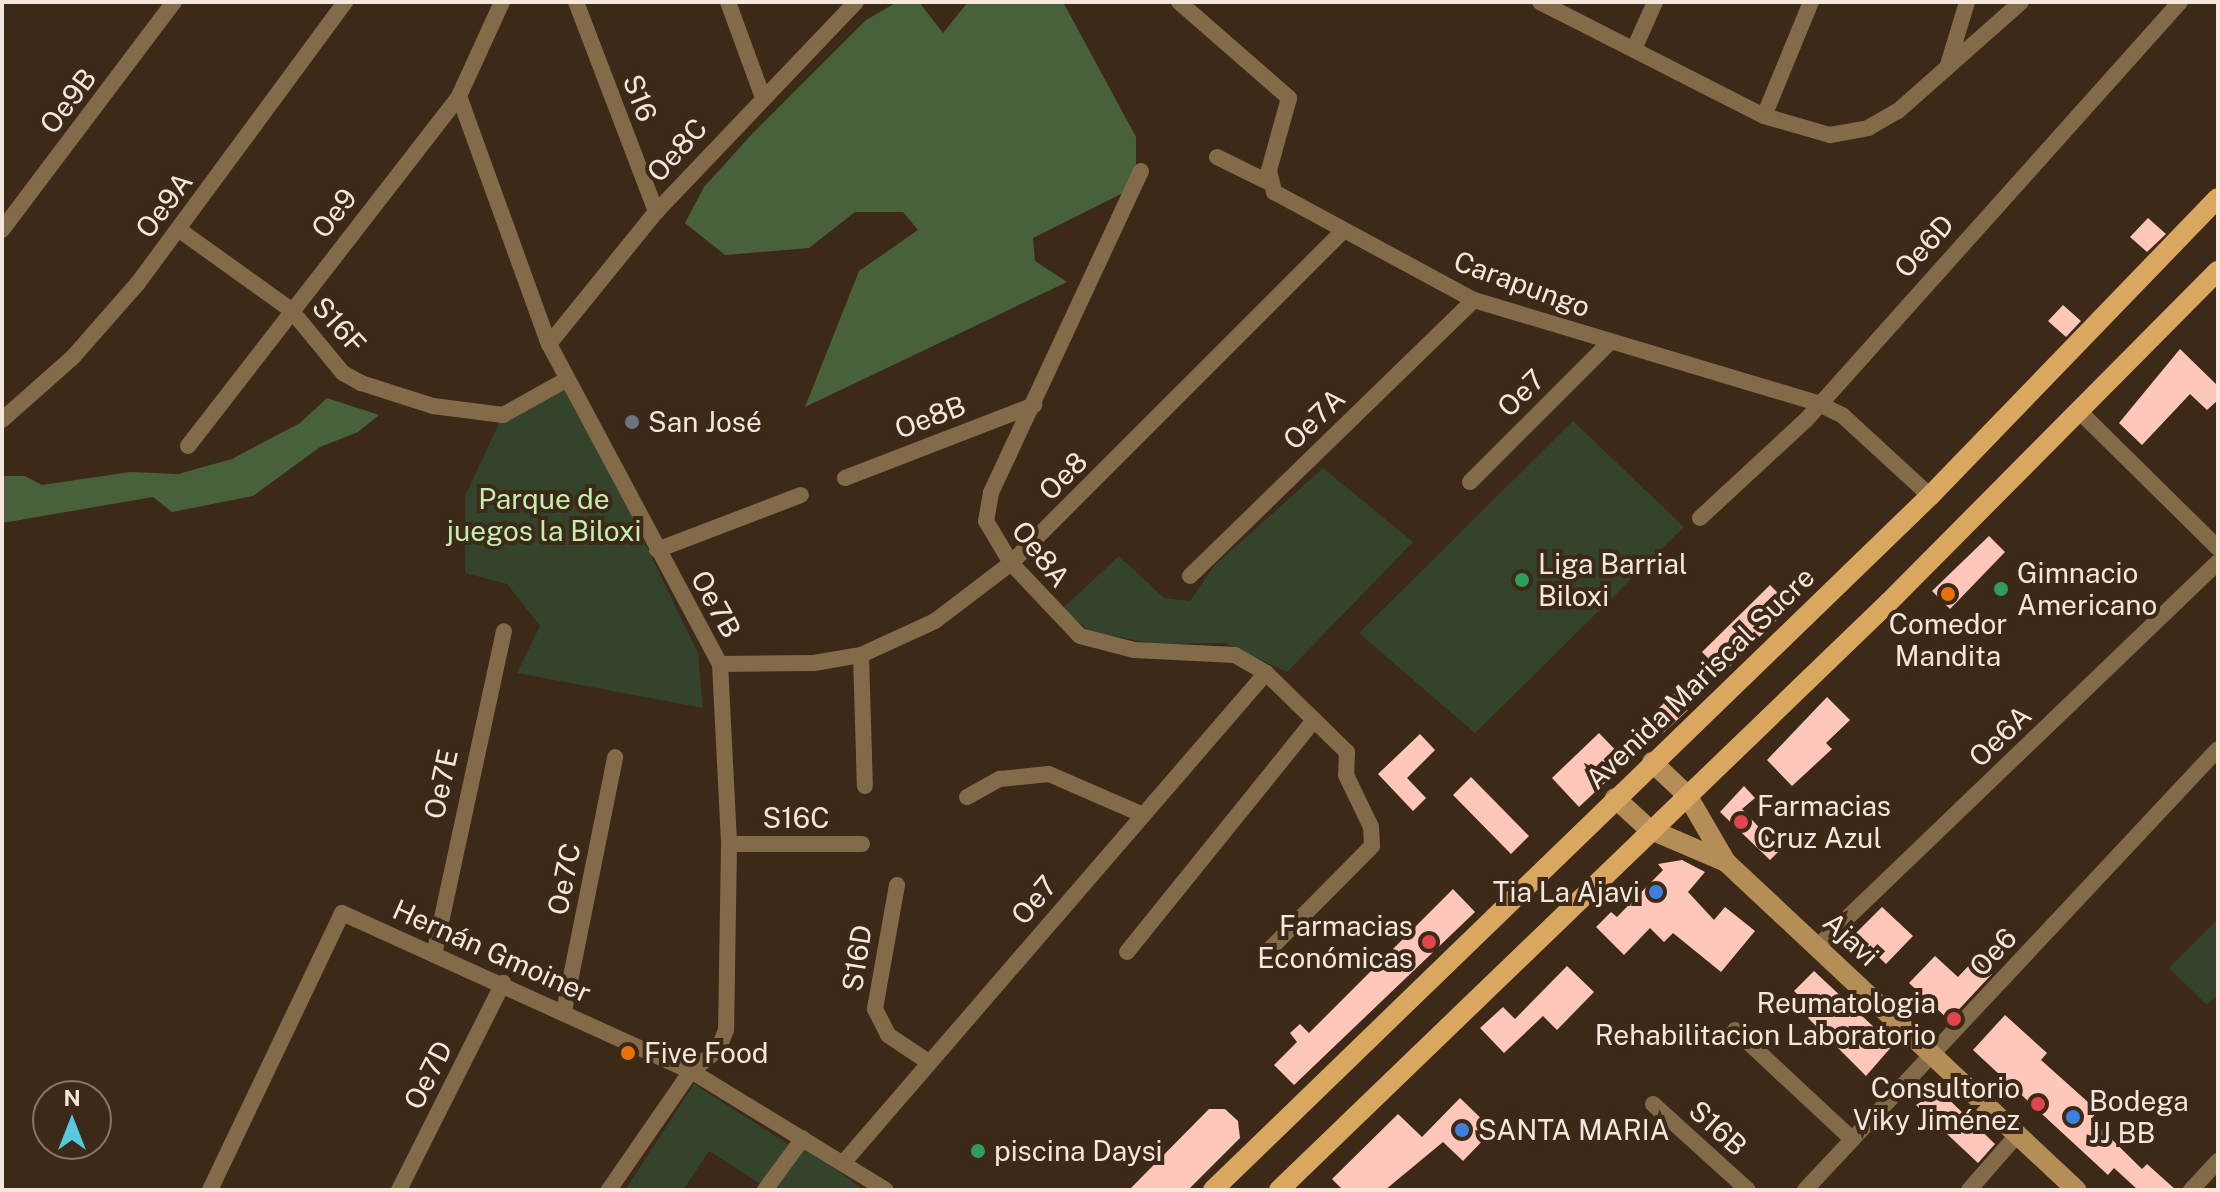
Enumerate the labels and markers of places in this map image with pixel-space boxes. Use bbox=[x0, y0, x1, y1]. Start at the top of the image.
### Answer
place label: San José bbox=[648, 405, 762, 439]
marker: San José bbox=[623, 413, 641, 431]
place label: Liga Barrial Biloxi bbox=[1538, 547, 1687, 613]
place label: Gimnacio Americano bbox=[2017, 556, 2157, 622]
marker: Liga Barrial Biloxi bbox=[1513, 571, 1531, 589]
marker: Gimnacio Americano bbox=[1992, 580, 2010, 598]
marker: Comedor Mandita bbox=[1939, 585, 1957, 603]
place label: Comedor Mandita bbox=[1889, 607, 2007, 673]
place label: Farmacias Cruz Azul bbox=[1757, 789, 1891, 855]
marker: Farmacias Cruz Azul bbox=[1732, 813, 1750, 831]
place label: Tia La Ajavi bbox=[1493, 875, 1640, 909]
marker: Tia La Ajavi bbox=[1647, 883, 1665, 901]
place label: Farmacias Económicas bbox=[1257, 909, 1413, 975]
marker: Farmacias Económicas bbox=[1420, 933, 1438, 951]
place label: Reumatologia Rehabilitacion Laboratorio bbox=[1595, 986, 1936, 1052]
marker: Reumatologia Rehabilitacion Laboratorio bbox=[1943, 1008, 1965, 1030]
place label: Five Food bbox=[644, 1036, 769, 1070]
marker: Five Food bbox=[619, 1044, 637, 1062]
place label: Consultorio Viky Jiménez bbox=[1853, 1071, 2020, 1137]
place label: Bodega JJ BB bbox=[2089, 1084, 2189, 1150]
marker: Consultorio Viky Jiménez bbox=[2027, 1093, 2049, 1115]
marker: Bodega JJ BB bbox=[2064, 1108, 2082, 1126]
place label: SANTA MARIA bbox=[1478, 1113, 1670, 1147]
marker: SANTA MARIA bbox=[1453, 1121, 1471, 1139]
place label: piscina Daysi bbox=[994, 1134, 1163, 1168]
marker: piscina Daysi bbox=[969, 1142, 987, 1160]

